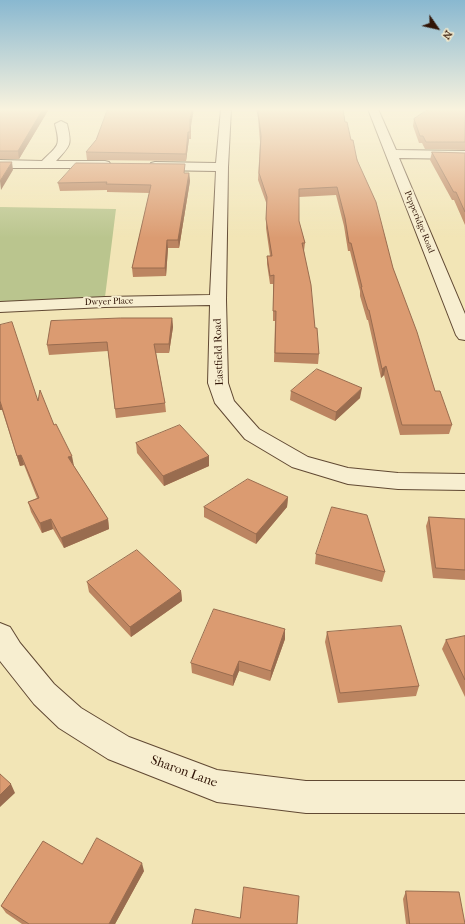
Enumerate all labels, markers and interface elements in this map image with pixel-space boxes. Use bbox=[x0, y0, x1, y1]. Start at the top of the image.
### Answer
north arrow bbox=[417, 8, 457, 48]
text: N bbox=[440, 28, 455, 42]
street label: Pepperidge Road bbox=[402, 189, 436, 255]
street label: Dwyer Place bbox=[84, 296, 134, 308]
street label: Eastfield Road bbox=[211, 318, 227, 386]
street label: Sharon Lane bbox=[148, 753, 220, 791]

